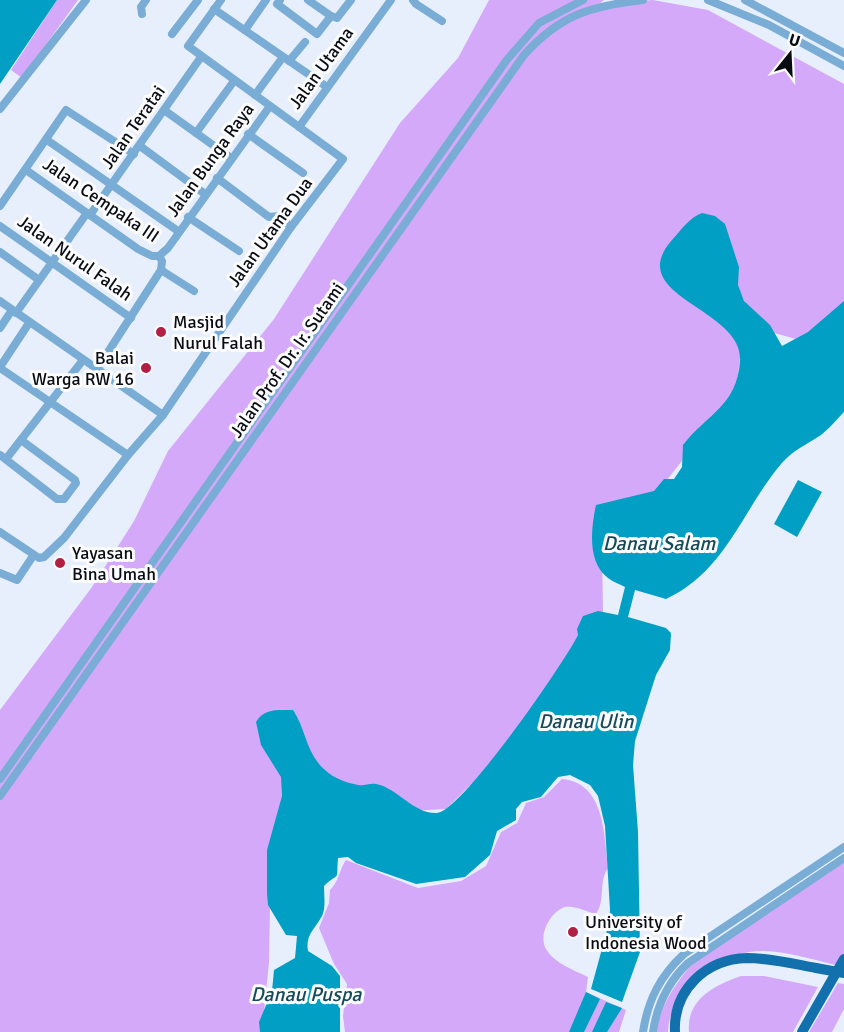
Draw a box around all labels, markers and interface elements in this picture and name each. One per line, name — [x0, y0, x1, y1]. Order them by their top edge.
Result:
street label: Jalan Utama — [284, 23, 358, 113]
north arrow — [760, 24, 820, 84]
text: U — [786, 30, 803, 52]
street label: Jalan Teratai — [96, 81, 170, 173]
street label: Jalan Bunga Raya — [161, 99, 259, 221]
street label: Jalan Cempaka III — [39, 153, 163, 247]
street label: Jalan Utama Dua — [223, 173, 317, 291]
street label: Jalan Nurul Falah — [13, 210, 137, 306]
street label: Jalan Prof. Dr. Ir. Sutami — [225, 278, 349, 442]
place label: Masjid Nurul Falah — [173, 311, 263, 354]
marker: Masjid Nurul Falah — [154, 325, 168, 339]
place label: Balai Warga RW 16 — [32, 347, 134, 390]
marker: Balai Warga RW 16 — [139, 361, 153, 375]
water label: Danau Salam — [603, 531, 716, 556]
place label: Yayasan Bina Umah — [72, 542, 156, 585]
marker: Yayasan Bina Umah — [53, 556, 67, 570]
water label: Danau Ulin — [539, 709, 634, 734]
place label: University of Indonesia Wood — [585, 911, 707, 954]
marker: University of Indonesia Wood — [566, 925, 580, 939]
water label: Danau Puspa — [251, 982, 362, 1007]

